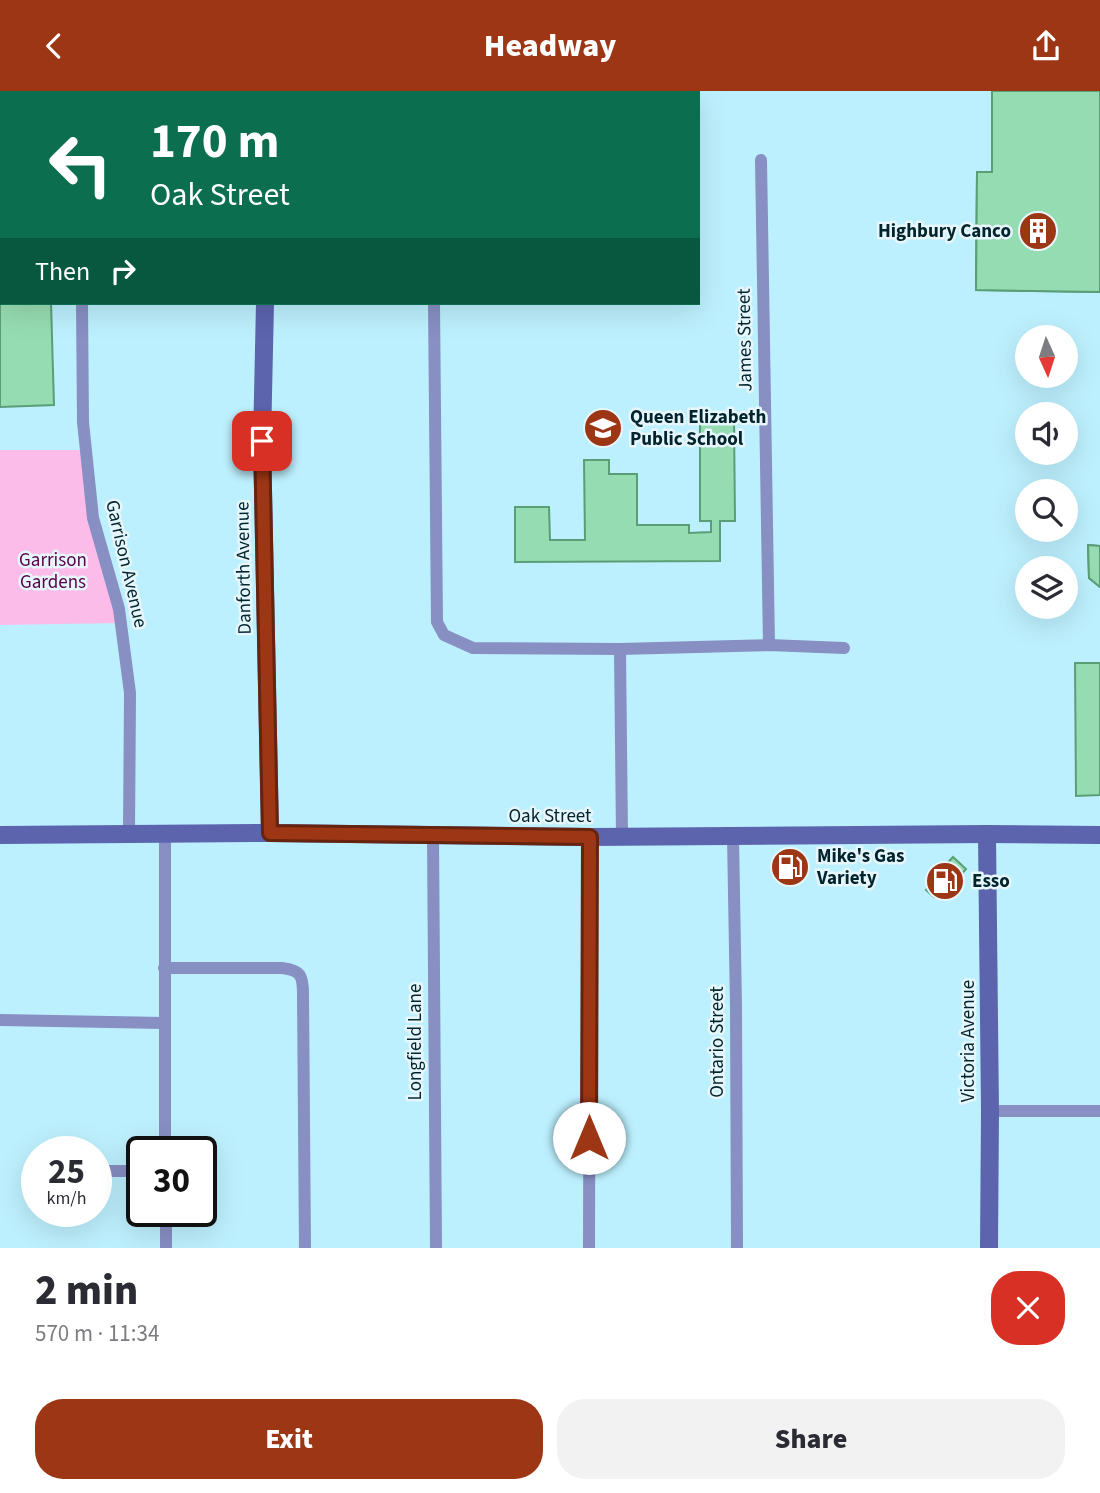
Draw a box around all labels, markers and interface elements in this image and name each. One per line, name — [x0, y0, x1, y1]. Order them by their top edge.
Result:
text: Headway — [484, 23, 616, 69]
icon: back — [35, 27, 73, 65]
icon: share — [1027, 27, 1065, 65]
text: 170 m — [150, 107, 279, 177]
icon: left — [35, 119, 126, 210]
text: Oak Street — [150, 172, 290, 218]
building icon: Highbury Canco — [1017, 210, 1059, 252]
place label: Highbury Canco — [878, 218, 1011, 245]
icon: right — [104, 252, 142, 290]
text: Then — [35, 253, 90, 290]
street label: James Street — [731, 288, 759, 392]
north arrow — [1015, 325, 1078, 389]
map controls — [1015, 325, 1078, 619]
button: sound — [1015, 402, 1078, 465]
place label: Queen Elizabeth Public School — [630, 404, 766, 453]
school or university icon: Queen Elizabeth Public School — [582, 407, 624, 449]
pin — [232, 411, 292, 471]
icon: arrive — [243, 422, 281, 460]
button: search — [1015, 479, 1078, 542]
street label: Garrison Avenue — [98, 498, 154, 630]
street label: Danforth Avenue — [229, 501, 259, 635]
park label: Garrison Gardens — [19, 547, 87, 596]
button: layers — [1015, 556, 1078, 619]
street label: Oak Street — [509, 803, 592, 830]
place label: Mike's Gas Variety — [816, 843, 905, 892]
fuel station icon: Mike's Gas Variety — [769, 846, 811, 888]
fuel station icon: Esso — [924, 860, 966, 902]
place label: Esso — [972, 868, 1010, 895]
street label: Victoria Avenue — [955, 980, 982, 1102]
street label: Longfield Lane — [402, 984, 429, 1100]
street label: Ontario Street — [704, 986, 731, 1098]
position arrow — [552, 1101, 626, 1175]
speed limit sign: 30 — [126, 1136, 217, 1227]
text: 25 — [48, 1147, 85, 1197]
text: km/h — [47, 1186, 86, 1211]
text: 2 min — [35, 1261, 138, 1321]
button: close — [991, 1271, 1065, 1345]
text: 570 m · 11:34 — [35, 1317, 159, 1350]
button: Exit — [35, 1399, 543, 1479]
button: Share — [557, 1399, 1065, 1479]

